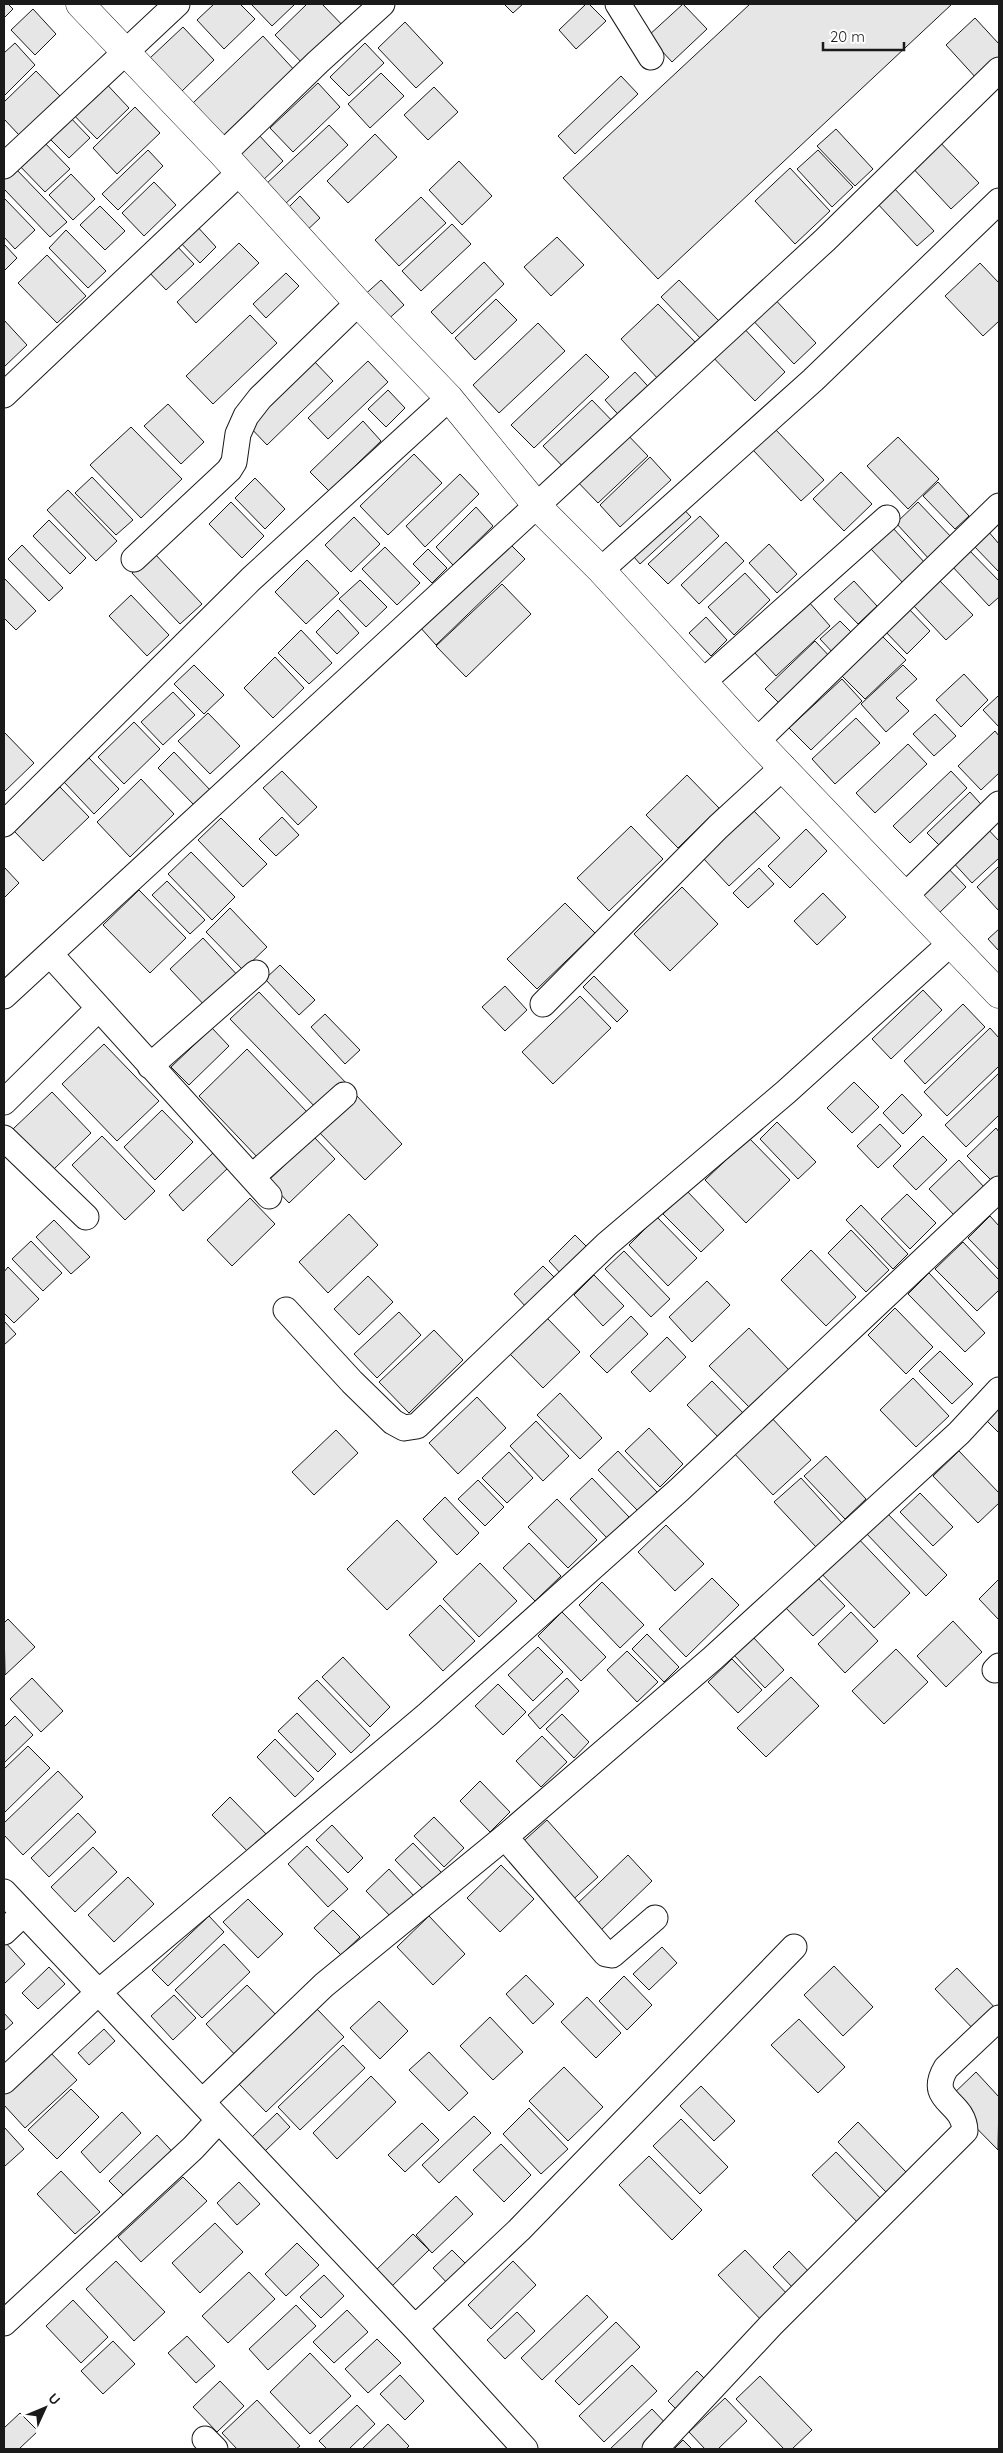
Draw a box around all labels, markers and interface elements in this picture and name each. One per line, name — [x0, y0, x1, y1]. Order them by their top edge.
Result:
scale bar — [823, 20, 904, 52]
text: 20 m — [830, 27, 865, 46]
north arrow — [20, 2383, 70, 2433]
text: U — [44, 2389, 64, 2409]

